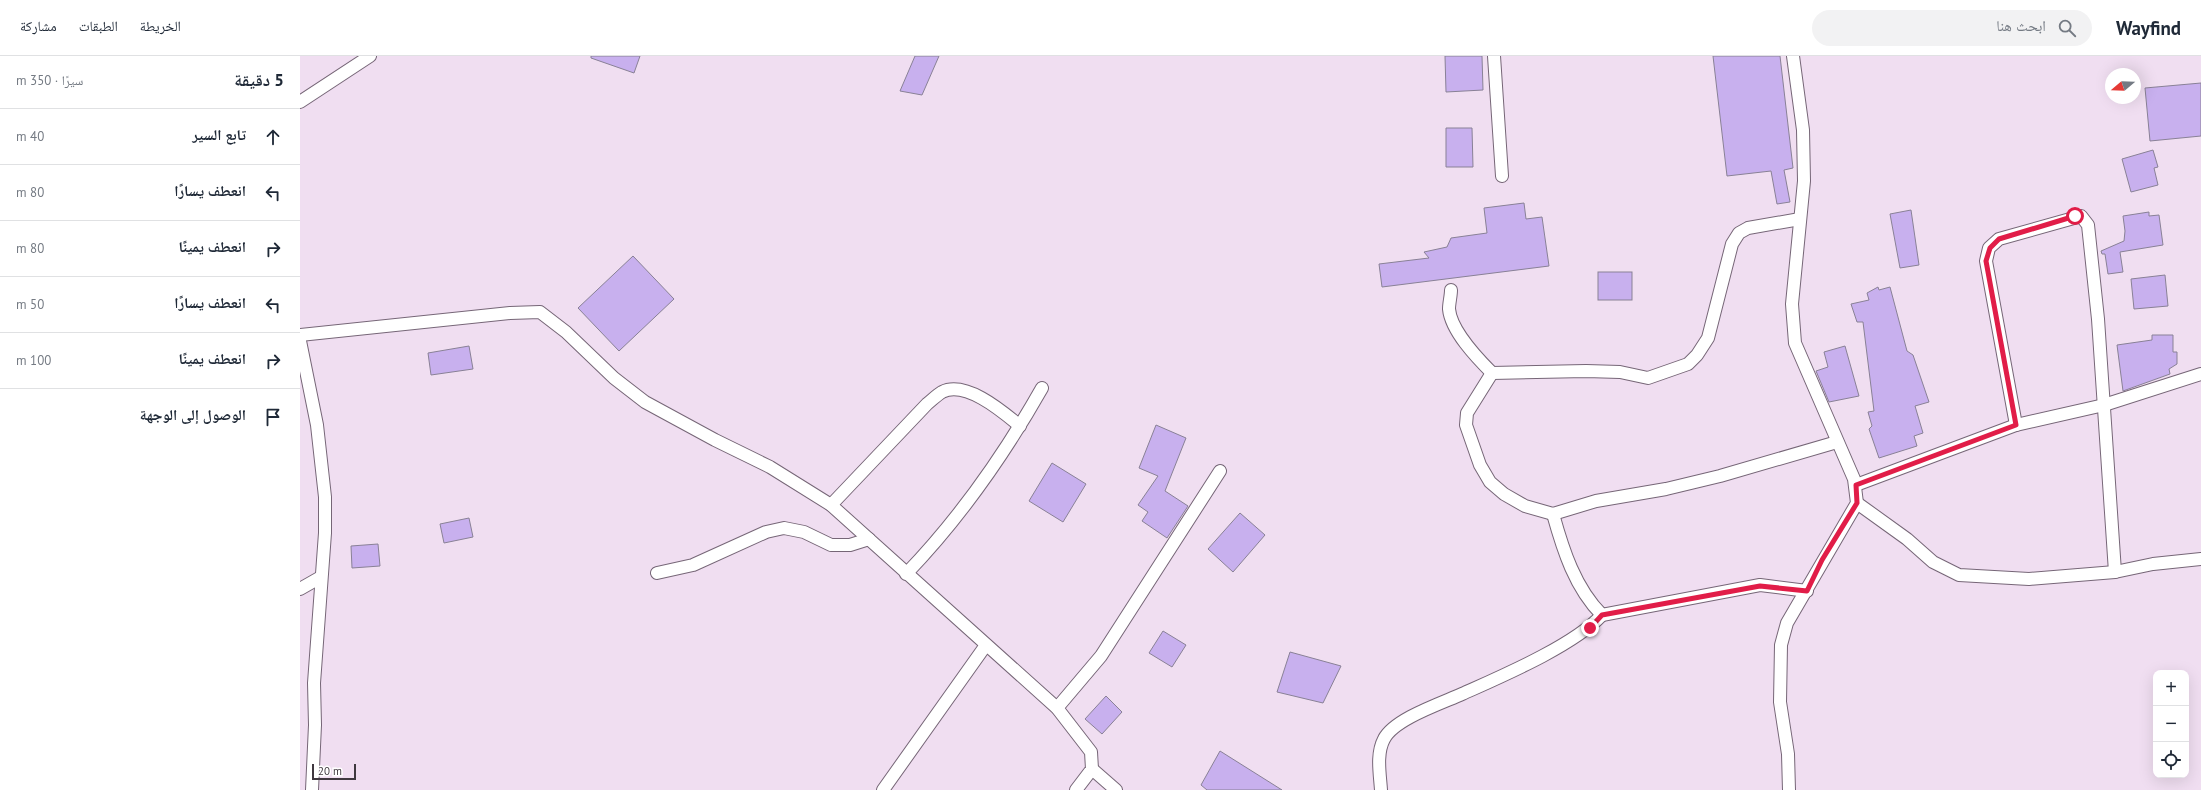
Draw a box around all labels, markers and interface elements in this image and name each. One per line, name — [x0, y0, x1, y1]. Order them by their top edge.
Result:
search box — [1812, 10, 2092, 46]
text: ابحث هنا — [1996, 16, 2046, 35]
text: Wayfind — [2116, 16, 2181, 40]
text: مشاركة — [20, 17, 57, 35]
text: الطبقات — [79, 17, 118, 35]
text: الخريطة — [140, 17, 181, 35]
icon: search — [2056, 17, 2078, 39]
north arrow — [2105, 68, 2141, 104]
text: 5 دقيقة — [234, 69, 284, 91]
text: سيرًا · 350 m — [16, 72, 83, 89]
text: تابع السير — [192, 125, 246, 144]
icon: ahead — [262, 126, 284, 148]
text: 40 m — [16, 128, 44, 145]
text: انعطف يسارًا — [174, 181, 246, 200]
icon: left — [262, 182, 284, 204]
text: 80 m — [16, 184, 44, 201]
route start — [2066, 207, 2084, 225]
text: انعطف يمينًا — [179, 237, 246, 256]
icon: right — [262, 238, 284, 260]
text: 80 m — [16, 240, 44, 257]
text: انعطف يسارًا — [174, 293, 246, 312]
icon: left — [262, 294, 284, 316]
text: 50 m — [16, 296, 44, 313]
text: انعطف يمينًا — [179, 349, 246, 368]
icon: right — [262, 350, 284, 372]
text: 100 m — [16, 352, 51, 369]
text: الوصول إلى الوجهة — [140, 405, 246, 424]
icon: arrive — [262, 406, 284, 428]
route end — [1581, 619, 1599, 637]
map controls — [2153, 670, 2189, 778]
button: + — [2153, 670, 2189, 706]
button: − — [2153, 706, 2189, 742]
button: locate — [2153, 742, 2189, 778]
scale bar — [312, 762, 356, 781]
text: 20 m — [318, 764, 342, 778]

